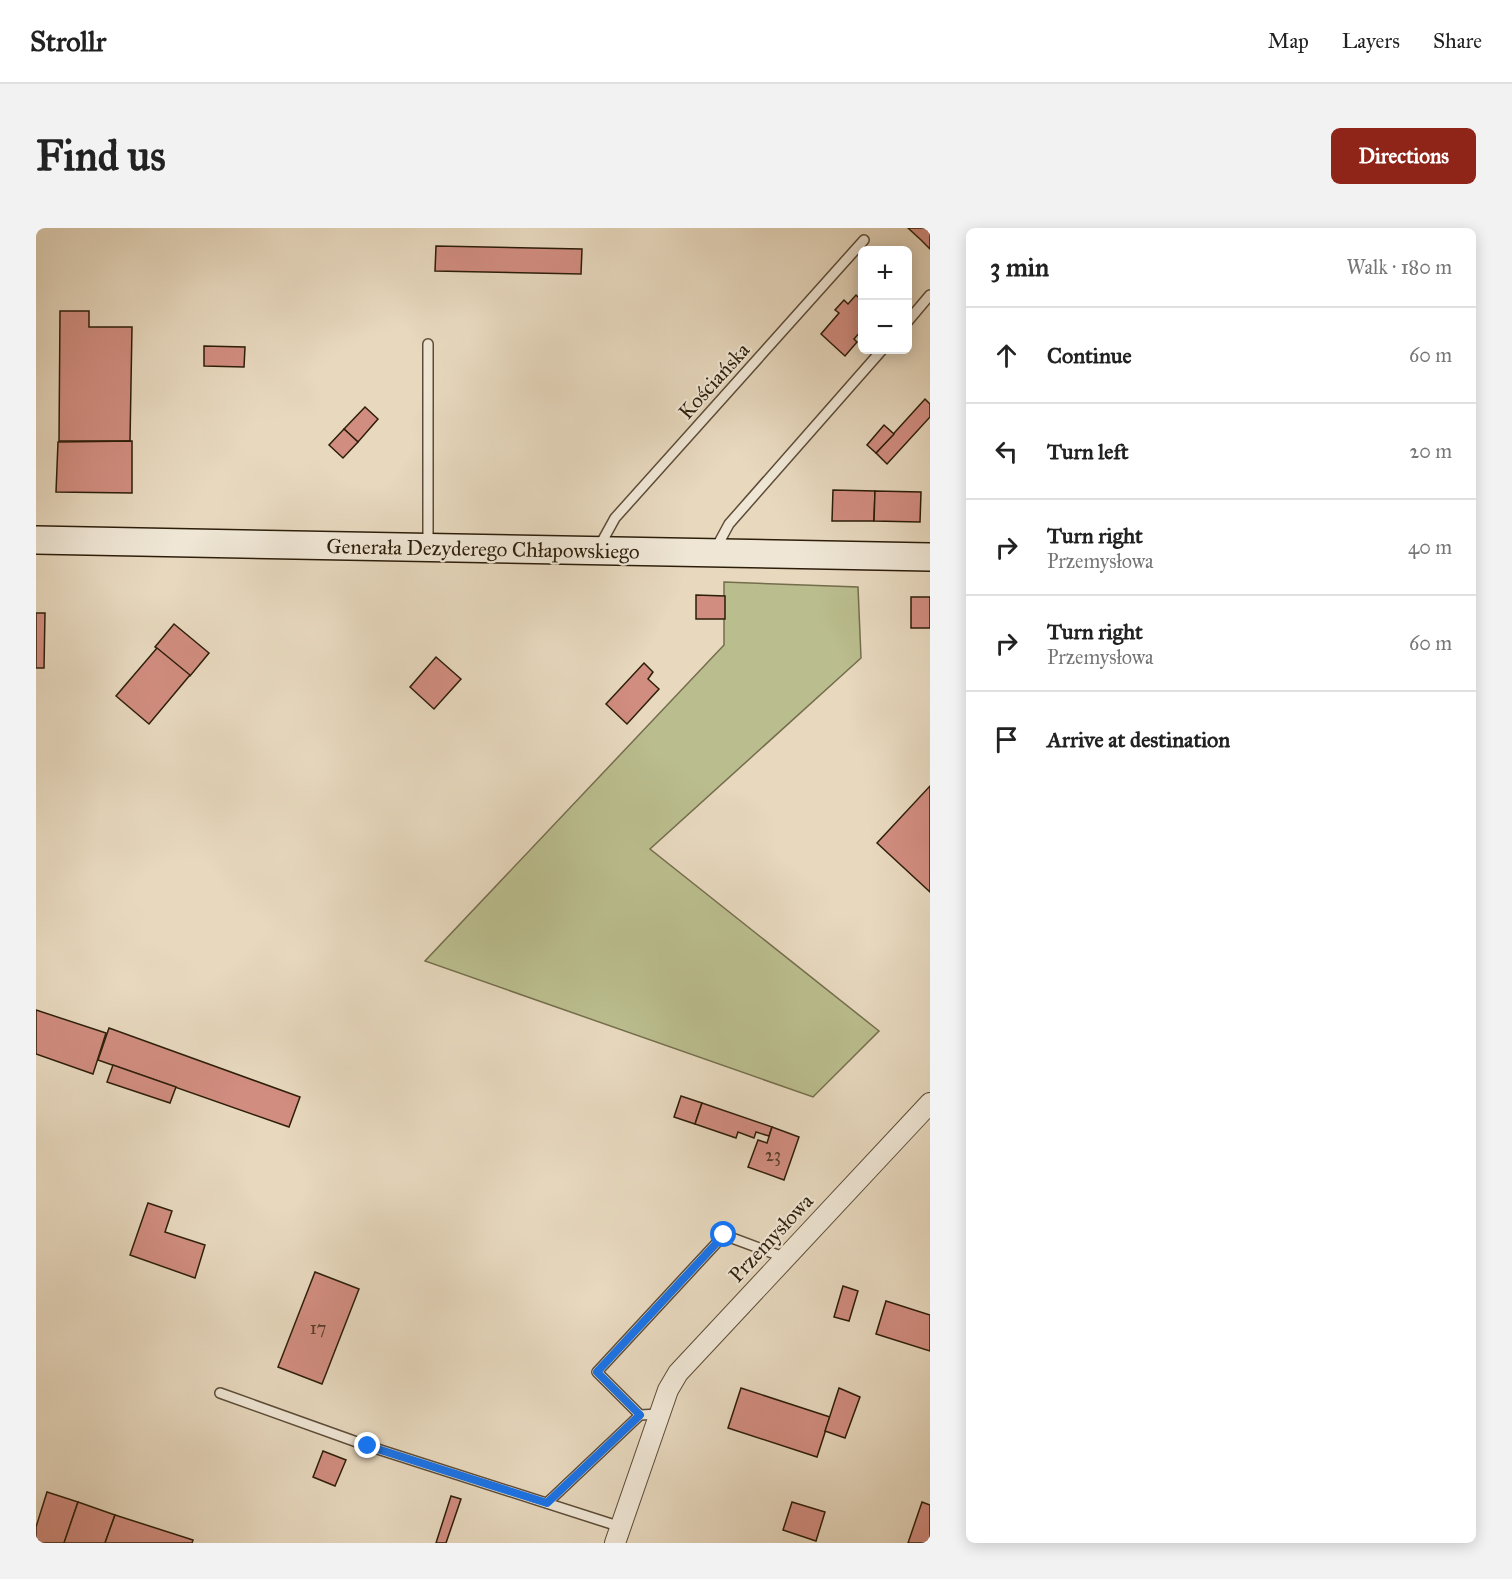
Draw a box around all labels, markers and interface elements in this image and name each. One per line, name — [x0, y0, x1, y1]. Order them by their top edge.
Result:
text: Strollr — [30, 24, 106, 59]
text: Map — [1268, 28, 1309, 54]
text: Layers — [1342, 28, 1400, 54]
text: Share — [1433, 28, 1482, 54]
button: Directions — [1331, 128, 1476, 184]
text: Find us — [36, 130, 166, 182]
map controls — [858, 246, 912, 354]
button: + — [858, 246, 912, 300]
text: 3 min — [990, 251, 1049, 283]
text: Walk · 180 m — [1347, 255, 1452, 279]
button: − — [858, 300, 912, 354]
street label: Kościańska — [673, 337, 755, 425]
icon: ahead — [990, 339, 1023, 372]
text: Continue — [1047, 342, 1132, 369]
text: 60 m — [1409, 343, 1452, 367]
icon: left — [990, 435, 1023, 468]
text: Turn left — [1047, 438, 1129, 465]
text: 20 m — [1409, 439, 1452, 463]
text: Turn right — [1047, 522, 1143, 549]
icon: right — [990, 531, 1023, 564]
street label: Generała Dezyderego Chłapowskiego — [326, 533, 640, 565]
text: 40 m — [1408, 535, 1452, 559]
text: Przemysłowa — [1047, 549, 1153, 573]
text: Turn right — [1047, 618, 1143, 645]
icon: right — [990, 627, 1023, 660]
text: 60 m — [1409, 631, 1452, 655]
text: Przemysłowa — [1047, 645, 1153, 669]
icon: arrive — [990, 723, 1023, 756]
text: Arrive at destination — [1047, 726, 1230, 753]
house number: 23 — [765, 1144, 781, 1166]
street label: Przemysłowa — [723, 1188, 819, 1288]
route start — [710, 1221, 736, 1247]
house number: 17 — [310, 1317, 326, 1339]
route end — [354, 1432, 380, 1458]

